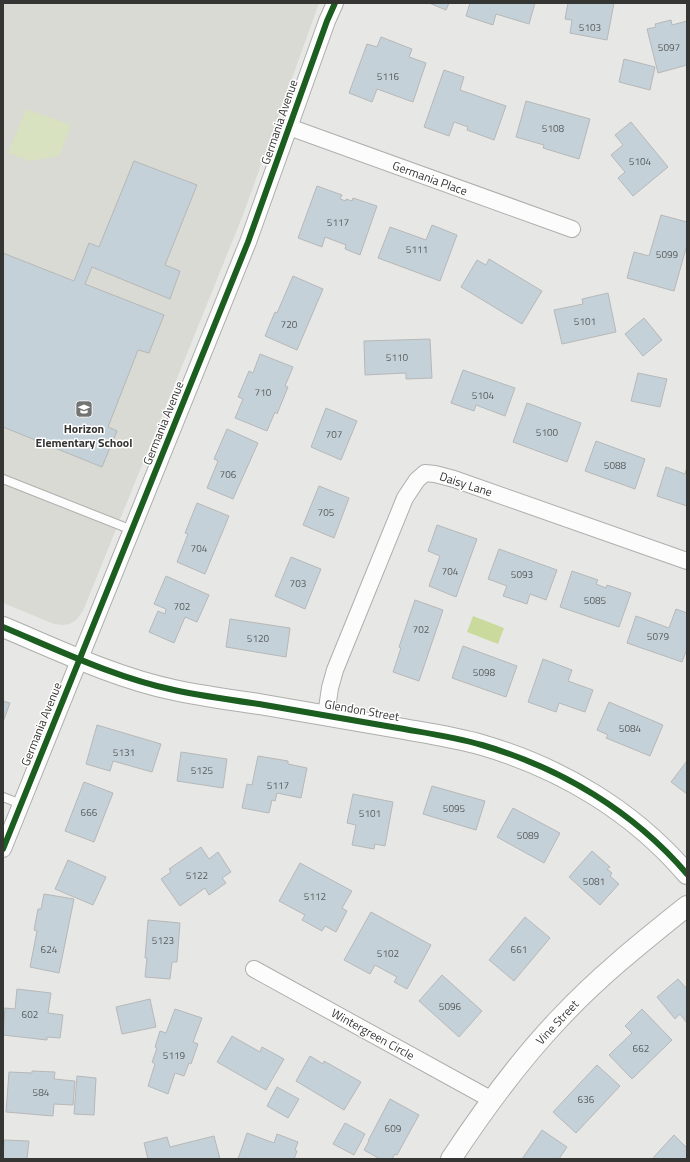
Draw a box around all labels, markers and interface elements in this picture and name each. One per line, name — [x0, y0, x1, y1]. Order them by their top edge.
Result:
house number: 5103 — [579, 20, 601, 35]
house number: 5097 — [658, 40, 680, 55]
house number: 5116 — [377, 69, 400, 84]
street label: Germania Avenue — [256, 77, 302, 167]
house number: 5108 — [542, 121, 565, 136]
house number: 5104 — [629, 154, 652, 169]
street label: Germania Place — [390, 156, 470, 200]
house number: 5117 — [327, 215, 349, 230]
house number: 5111 — [406, 242, 428, 257]
house number: 5099 — [656, 247, 679, 262]
house number: 5101 — [574, 314, 596, 329]
house number: 720 — [281, 317, 298, 332]
house number: 5110 — [386, 350, 409, 365]
street label: Germania Avenue — [138, 378, 188, 468]
house number: 710 — [255, 385, 272, 400]
house number: 5104 — [472, 388, 495, 403]
school or university icon: Horizon Elementary School — [74, 399, 94, 419]
place label: Horizon Elementary School — [36, 419, 132, 452]
house number: 5100 — [536, 425, 559, 440]
house number: 707 — [326, 427, 342, 442]
house number: 5088 — [604, 458, 627, 473]
house number: 706 — [220, 467, 237, 482]
street label: Daisy Lane — [437, 467, 495, 501]
house number: 705 — [318, 505, 335, 520]
house number: 704 — [191, 541, 208, 556]
house number: 704 — [442, 564, 459, 579]
house number: 5093 — [511, 567, 533, 582]
house number: 703 — [290, 576, 306, 591]
house number: 5085 — [584, 593, 607, 608]
house number: 702 — [174, 599, 190, 614]
house number: 702 — [413, 622, 429, 637]
house number: 5079 — [647, 629, 670, 644]
house number: 5120 — [247, 631, 270, 646]
house number: 5098 — [473, 665, 496, 680]
street label: Germania Avenue — [16, 679, 66, 769]
street label: Glendon Street — [323, 694, 402, 726]
house number: 5084 — [619, 721, 642, 736]
house number: 5131 — [113, 745, 135, 760]
house number: 5125 — [191, 763, 214, 778]
house number: 5117 — [267, 778, 289, 793]
house number: 5095 — [443, 801, 466, 816]
house number: 666 — [81, 805, 98, 820]
house number: 5101 — [359, 806, 381, 821]
house number: 5089 — [517, 828, 540, 843]
house number: 5122 — [186, 868, 208, 883]
house number: 5081 — [583, 874, 605, 889]
house number: 5112 — [304, 889, 326, 904]
house number: 5123 — [152, 933, 174, 948]
house number: 624 — [41, 942, 58, 957]
house number: 661 — [511, 942, 527, 957]
house number: 5102 — [377, 946, 399, 961]
street label: Vine Street — [531, 995, 583, 1049]
house number: 5096 — [439, 999, 462, 1014]
street label: Wintergreen Circle — [328, 1003, 418, 1065]
house number: 602 — [22, 1007, 38, 1022]
house number: 662 — [633, 1041, 649, 1056]
house number: 5119 — [163, 1048, 186, 1063]
house number: 584 — [33, 1085, 50, 1100]
house number: 636 — [578, 1092, 595, 1107]
house number: 609 — [385, 1121, 402, 1136]

